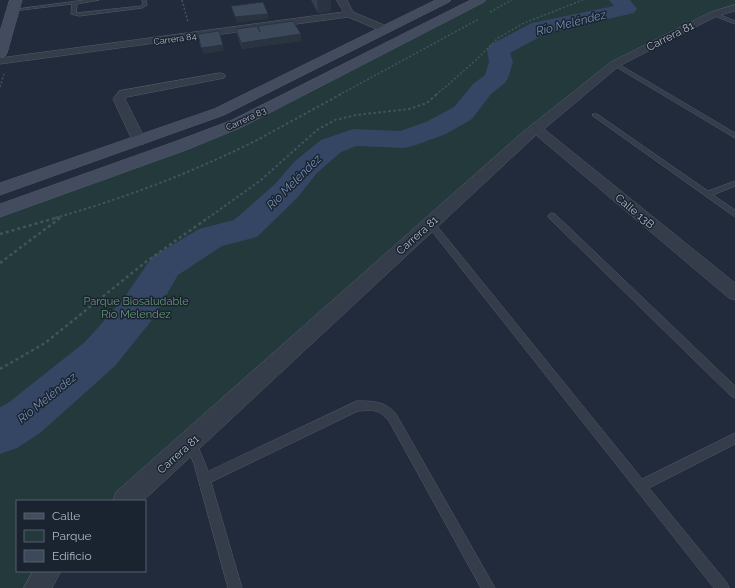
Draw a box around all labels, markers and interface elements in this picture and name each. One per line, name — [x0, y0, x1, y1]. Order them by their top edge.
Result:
water label: Río Meléndez — [535, 7, 608, 38]
street label: Carrera 81 — [644, 19, 696, 54]
street label: Carrera 84 — [153, 31, 197, 47]
street label: Carrera 83 — [224, 105, 268, 133]
water label: Río Meléndez — [264, 151, 325, 212]
street label: Calle 13B — [613, 191, 657, 231]
street label: Carrera 81 — [394, 213, 441, 257]
park label: Parque Biosaludable Río Melendez — [83, 295, 189, 321]
water label: Río Meléndez — [15, 370, 80, 426]
street label: Carrera 81 — [155, 432, 202, 476]
legend — [16, 500, 146, 572]
text: Calle — [52, 509, 80, 523]
text: Parque — [52, 529, 92, 543]
text: Edificio — [52, 549, 92, 563]

